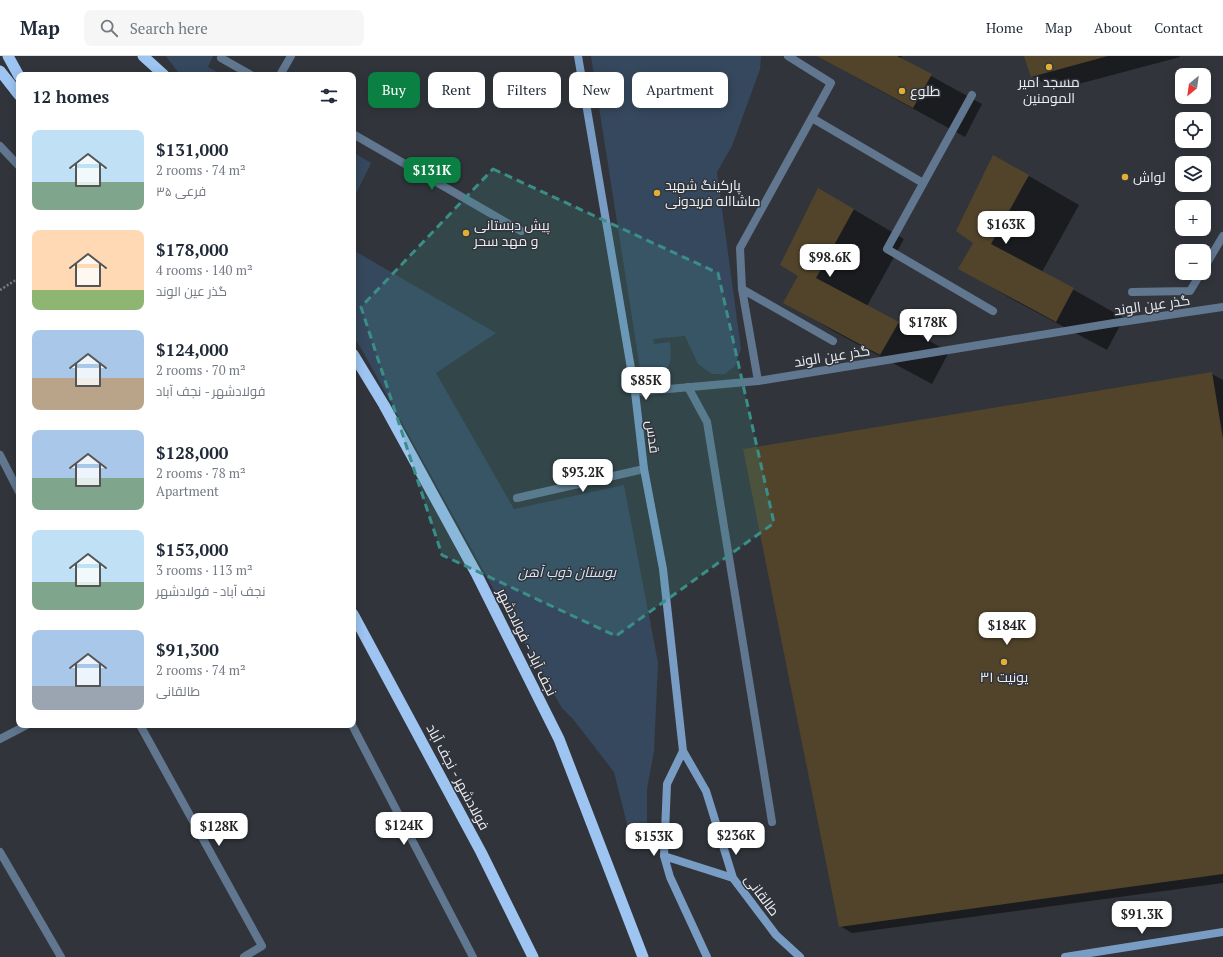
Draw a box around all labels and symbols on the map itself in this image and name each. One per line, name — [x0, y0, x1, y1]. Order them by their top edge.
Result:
marker: مسجد امیر المومنین — [1044, 62, 1054, 72]
north arrow — [1175, 68, 1211, 104]
place label: مسجد امیر المومنین — [1017, 72, 1080, 107]
place label: طلوع — [910, 81, 941, 100]
marker: طلوع — [897, 86, 907, 96]
pin: $131K — [404, 157, 460, 191]
place label: لواش — [1133, 167, 1166, 186]
marker: لواش — [1120, 172, 1130, 182]
place label: پارکینگ شهید ماشااله فریدونی — [665, 175, 761, 210]
marker: پارکینگ شهید ماشااله فریدونی — [652, 188, 662, 198]
pin: $163K — [978, 211, 1034, 245]
place label: پیش دبستانی و مهد سحر — [473, 215, 550, 250]
marker: پیش دبستانی و مهد سحر — [461, 228, 471, 238]
pin: $98.6K — [797, 244, 863, 278]
street label: گذر عین الوند — [1113, 290, 1191, 319]
pin: $178K — [900, 309, 956, 343]
street label: گذر عین الوند — [793, 340, 871, 371]
pin: $85K — [622, 367, 670, 401]
street label: قدس — [642, 419, 665, 454]
pin: $93.2K — [550, 459, 616, 493]
park label: بوستان ذوب آهن — [518, 562, 617, 581]
street label: نجف آباد - فولادشهر — [493, 584, 562, 699]
pin: $184K — [979, 612, 1035, 646]
marker: یونیت ۳۱ — [999, 657, 1009, 667]
place label: یونیت ۳۱ — [980, 667, 1028, 686]
street label: فولادشهر - نجف آباد — [422, 720, 494, 833]
pin: $124K — [376, 812, 432, 846]
pin: $128K — [191, 813, 247, 847]
pin: $236K — [708, 822, 764, 856]
pin: $153K — [626, 823, 682, 857]
street label: طالقانی — [740, 870, 784, 919]
pin: $91.3K — [1109, 901, 1175, 935]

